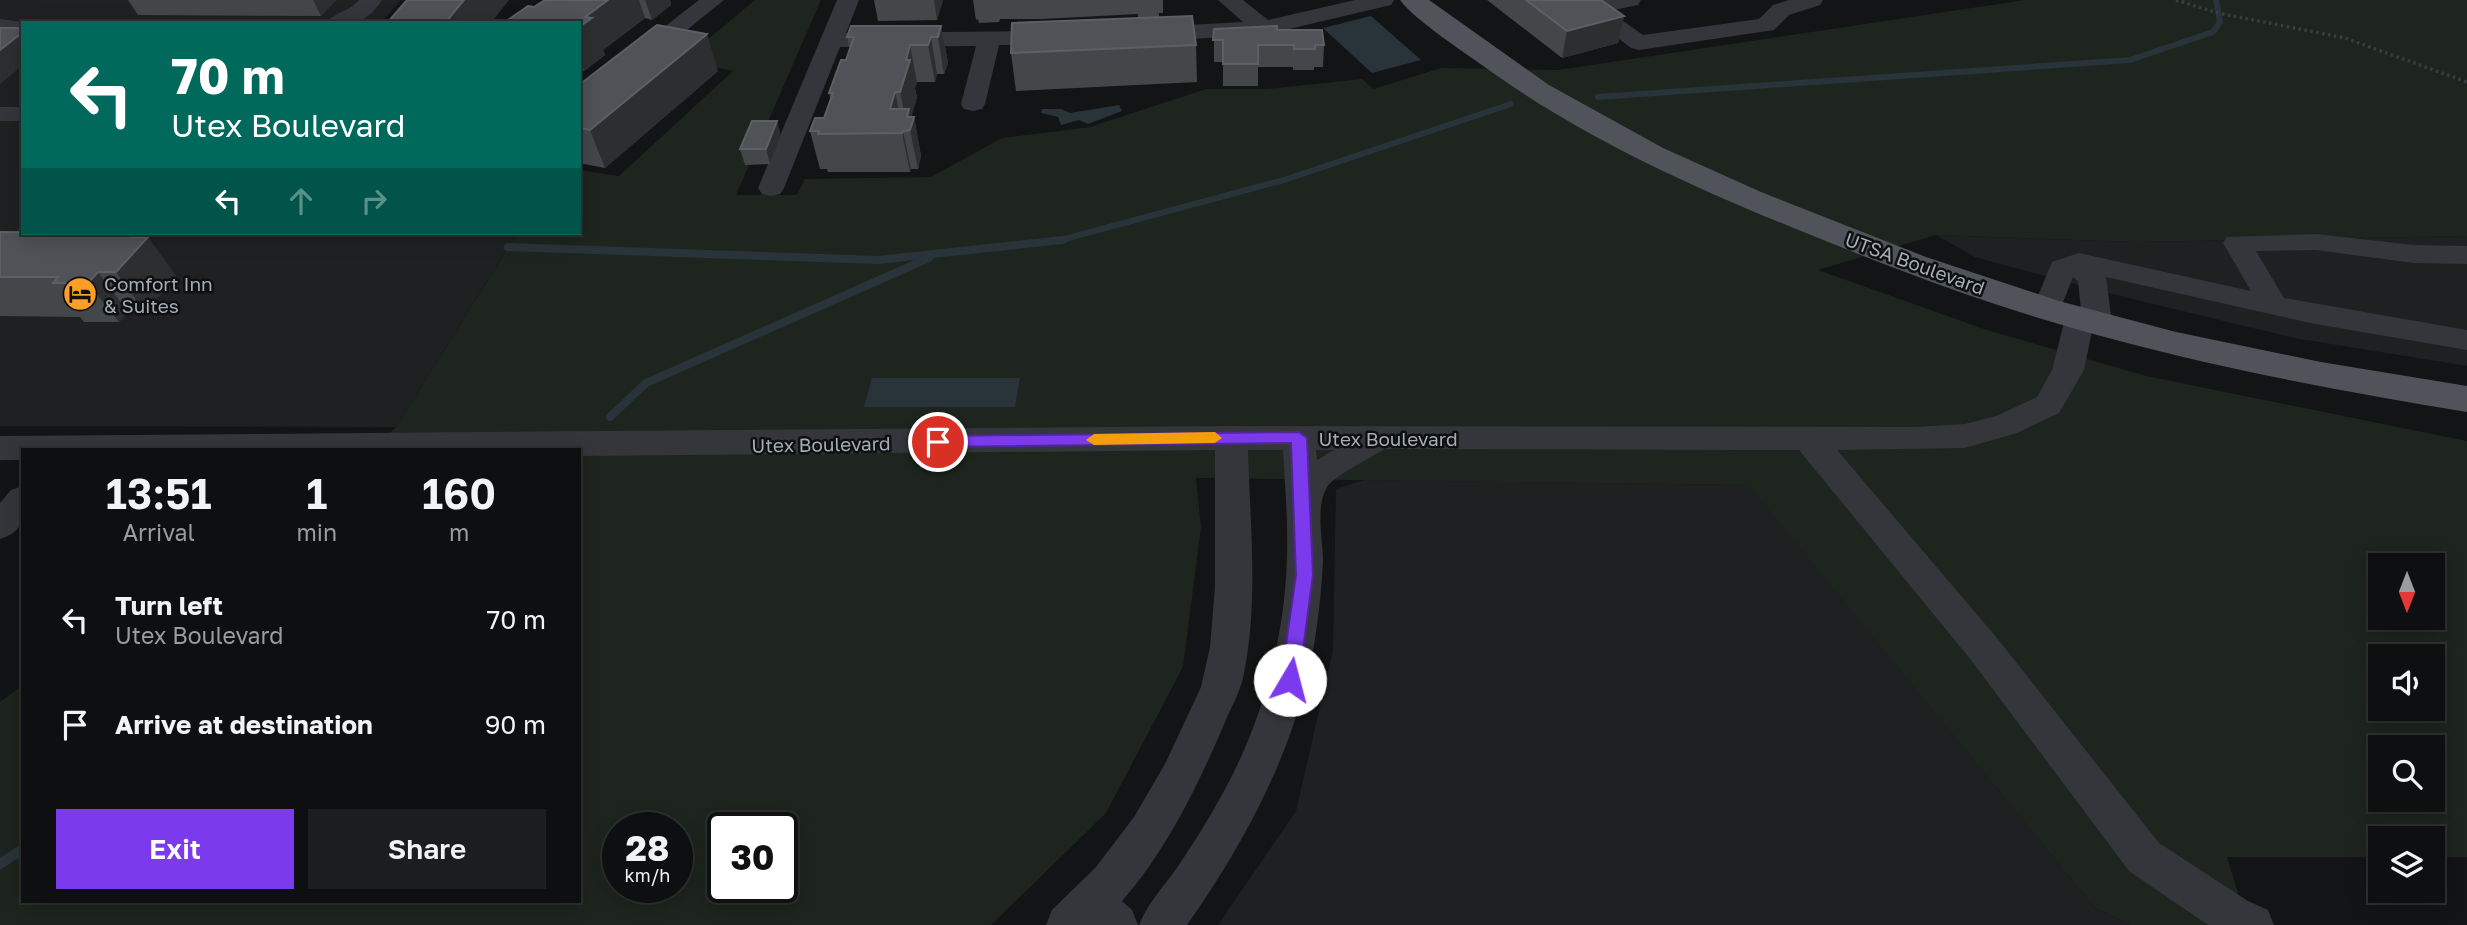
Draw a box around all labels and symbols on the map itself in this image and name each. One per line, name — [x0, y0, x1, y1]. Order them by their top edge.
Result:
street label: UTSA Boulevard — [1842, 227, 1988, 299]
place label: Comfort Inn & Suites — [104, 272, 213, 317]
hotel icon: Comfort Inn & Suites — [61, 275, 99, 313]
pin — [908, 412, 968, 472]
street label: Utex Boulevard — [1318, 427, 1458, 450]
street label: Utex Boulevard — [751, 431, 891, 457]
north arrow — [2368, 553, 2445, 630]
position arrow — [1253, 643, 1327, 717]
speed limit sign: 30 — [707, 812, 798, 903]

